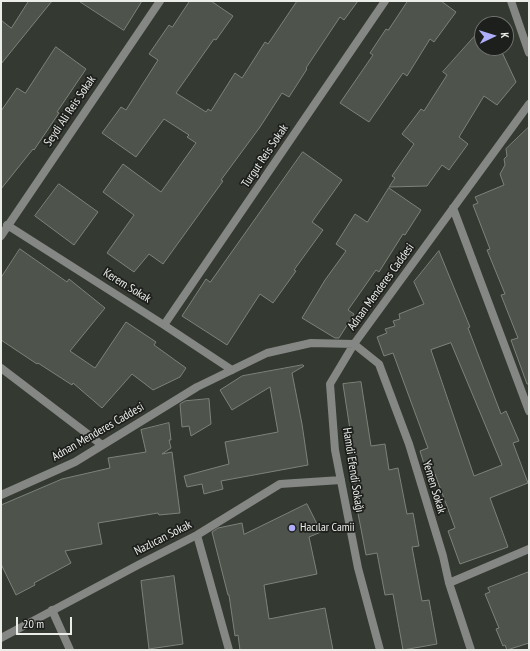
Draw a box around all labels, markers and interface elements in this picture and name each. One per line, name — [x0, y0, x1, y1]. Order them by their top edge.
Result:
north arrow — [474, 16, 514, 56]
text: K — [498, 32, 512, 39]
street label: Seydi Ali Reis Sokak — [41, 73, 99, 149]
street label: Turgut Reis Sokak — [239, 122, 291, 190]
street label: Adnan Menderes Caddesi — [345, 241, 417, 333]
street label: Kerem Sokak — [101, 266, 153, 306]
street label: Adnan Menderes Caddesi — [49, 400, 147, 464]
street label: Hamdi Efendi Sokağı — [339, 427, 367, 513]
street label: Yemen Sokak — [419, 459, 449, 515]
street label: Nazlıcan Sokak — [132, 517, 194, 559]
place label: Hacılar Camii — [300, 521, 355, 535]
marker: Hacılar Camii — [287, 523, 297, 533]
scale bar — [18, 609, 74, 635]
text: 20 m — [23, 616, 44, 631]

